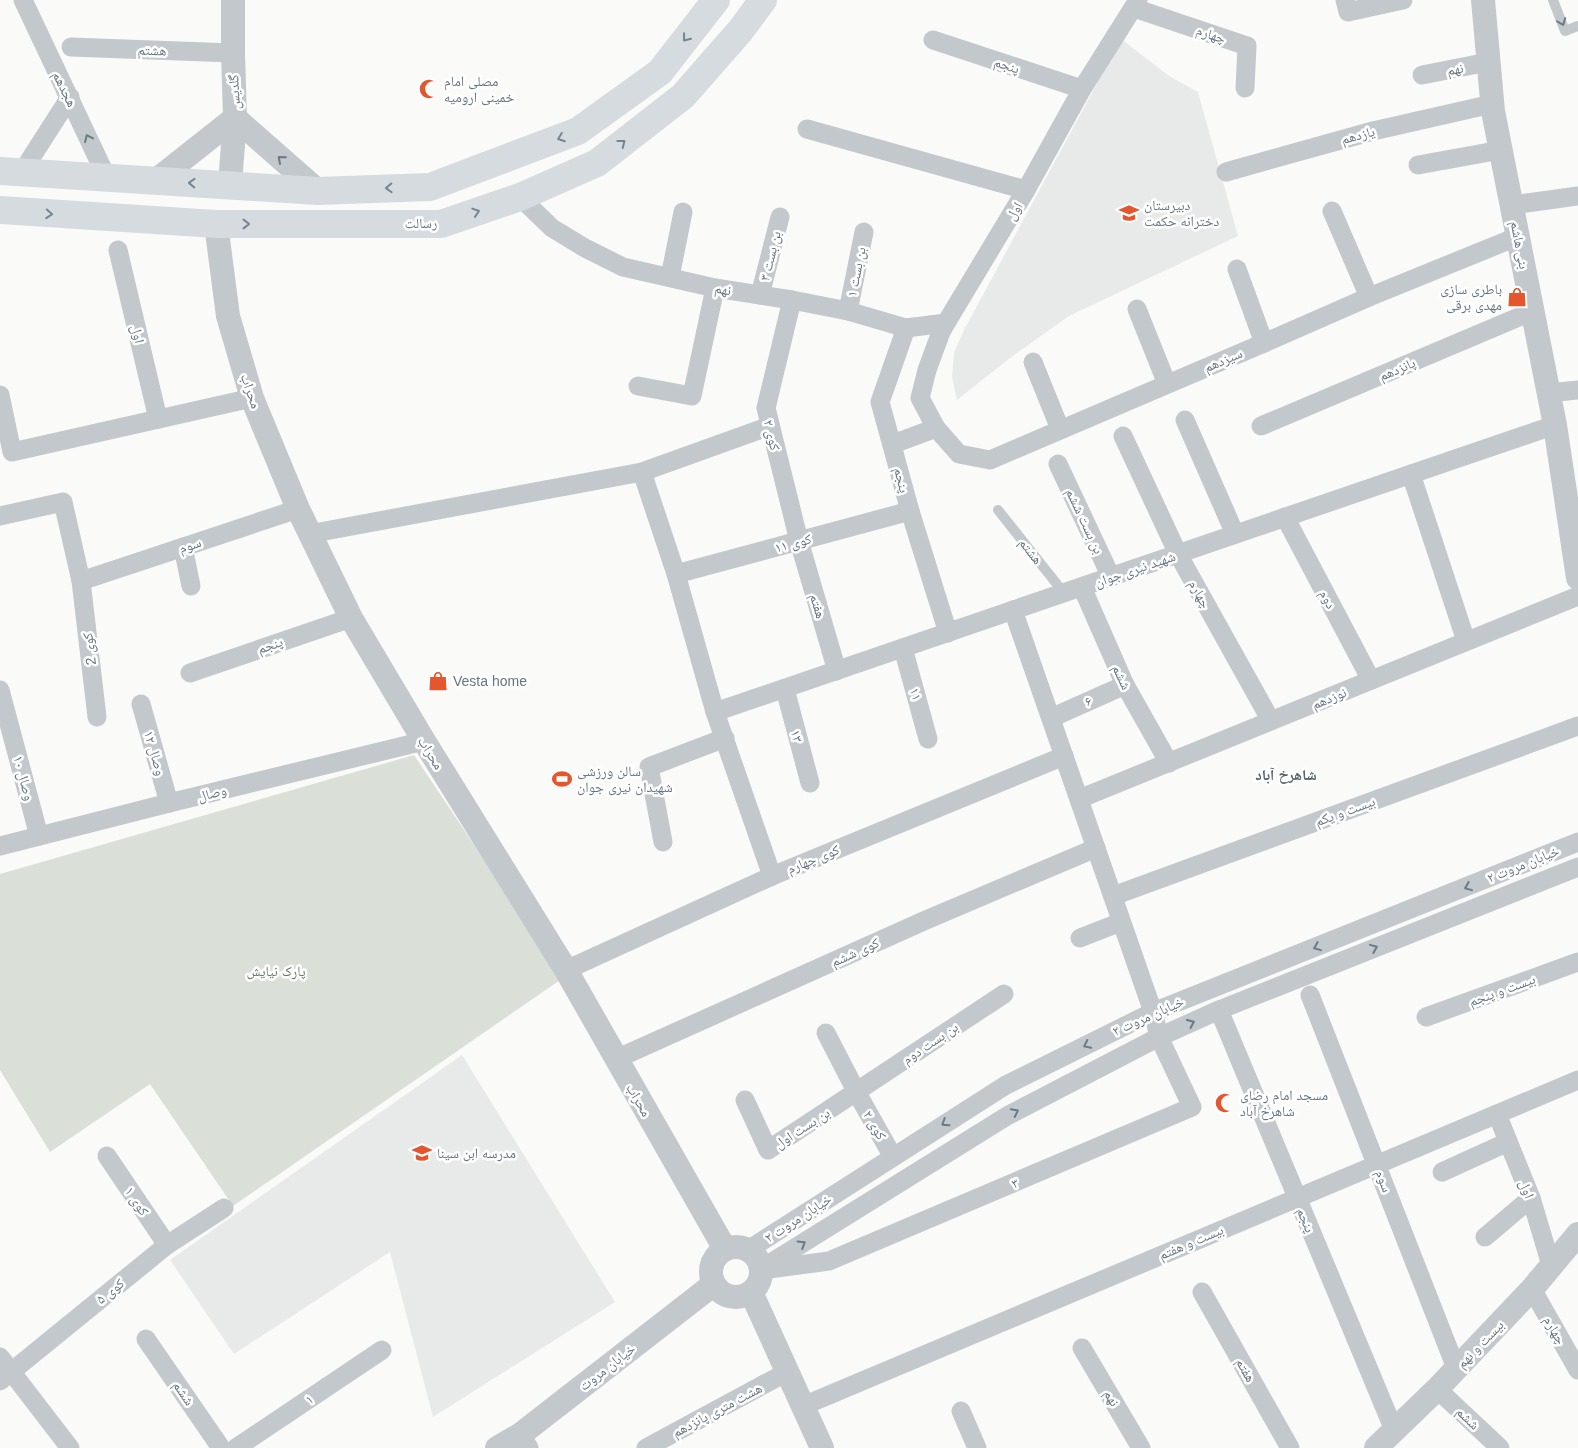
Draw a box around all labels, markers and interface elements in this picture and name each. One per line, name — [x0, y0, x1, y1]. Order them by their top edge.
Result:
one-way arrow — [1556, 17, 1566, 26]
street label: چهارم — [1194, 22, 1228, 48]
one-way arrow — [683, 33, 692, 42]
street label: هشتم — [137, 42, 167, 60]
street label: پنجم — [992, 53, 1022, 79]
street label: نهم — [1445, 59, 1465, 81]
street label: هجدهم — [48, 69, 80, 110]
place label: مصلی امام خمینی ارومیه — [444, 73, 514, 106]
street label: گلدیس — [225, 74, 244, 110]
mosque icon: مصلی امام خمینی ارومیه — [418, 78, 440, 100]
street label: یازدهم — [1339, 123, 1377, 149]
one-way arrow — [557, 132, 565, 142]
one-way arrow — [85, 134, 95, 143]
one-way arrow — [616, 141, 625, 149]
one-way arrow — [278, 155, 287, 164]
one-way arrow — [188, 178, 196, 188]
one-way arrow — [385, 183, 393, 193]
place label: دبیرستان دخترانه حکمت — [1144, 197, 1220, 230]
street label: اول — [1002, 199, 1026, 223]
school or university icon: دبیرستان دخترانه حکمت — [1118, 202, 1140, 224]
one-way arrow — [45, 208, 53, 219]
one-way arrow — [472, 208, 480, 218]
street label: رسالت — [405, 215, 437, 232]
one-way arrow — [242, 219, 250, 229]
street label: بنی هاشم — [1506, 220, 1533, 271]
street label: بن بست ۳ — [756, 229, 785, 283]
street label: بن بست ۱ — [843, 245, 870, 299]
street label: نهم — [713, 280, 733, 300]
place label: باطری سازی مهدی برقی — [1440, 281, 1502, 314]
shop icon: باطری سازی مهدی برقی — [1506, 286, 1528, 308]
street label: اول — [127, 323, 148, 345]
street label: سیزدهم — [1201, 345, 1245, 377]
street label: پانزدهم — [1376, 354, 1419, 386]
street label: محراب — [237, 372, 264, 411]
street label: کوی ۲ — [759, 418, 784, 452]
street label: پنجم — [889, 466, 913, 495]
street label: بن بست ششم — [1061, 486, 1107, 557]
street label: کوی ۱۱ — [773, 530, 814, 557]
street label: سوم — [177, 534, 204, 558]
street label: هشتم — [1014, 535, 1046, 569]
street label: شهید نیری جوان — [1093, 548, 1178, 591]
street label: چهارم — [1184, 577, 1214, 612]
street label: دوم — [1315, 587, 1340, 612]
street label: هفتم — [805, 592, 829, 621]
street label: کوی 2 — [79, 631, 100, 666]
street label: پنجم — [255, 633, 286, 659]
street label: ششم — [1107, 662, 1135, 693]
shop icon: Vesta home — [427, 670, 449, 692]
place label: Vesta home — [453, 673, 527, 689]
street label: نوزدهم — [1309, 684, 1350, 714]
street label: ۱۱ — [907, 686, 925, 702]
street label: ۶ — [1082, 692, 1094, 710]
street label: ۱۳ — [788, 728, 806, 744]
street label: وصال ۱۲ — [140, 729, 169, 778]
street label: محراب — [414, 734, 447, 773]
street label: وصال ۱۰ — [9, 754, 38, 803]
place label: سالن ورزشی شهیدان نیری جوان — [577, 763, 673, 796]
district label: شاهرخ آباد — [1255, 766, 1317, 784]
sports icon: سالن ورزشی شهیدان نیری جوان — [551, 768, 573, 790]
street label: وصال — [196, 782, 228, 805]
street label: بیست و یکم — [1313, 793, 1378, 831]
street label: کوی چهارم — [785, 841, 842, 879]
street label: خیابان مروت ۲ — [1485, 842, 1562, 887]
one-way arrow — [1464, 880, 1473, 891]
street label: کوی ششم — [829, 934, 882, 971]
one-way arrow — [1313, 941, 1322, 951]
one-way arrow — [1369, 944, 1378, 955]
park label: پارک نیایش — [246, 963, 306, 980]
street label: بیست و پنجم — [1467, 971, 1538, 1011]
street label: خیابان مروت ۲ — [1110, 993, 1187, 1040]
one-way arrow — [1186, 1018, 1195, 1029]
street label: بن بست دوم — [899, 1019, 962, 1069]
one-way arrow — [1083, 1039, 1092, 1049]
street label: محراب — [622, 1081, 655, 1120]
place label: مسجد امام رضای شاهرخ آباد — [1240, 1087, 1328, 1121]
mosque icon: مسجد امام رضای شاهرخ آباد — [1214, 1092, 1236, 1114]
street label: بن بست اول — [771, 1104, 833, 1153]
street label: کوی ۲ — [859, 1107, 890, 1143]
one-way arrow — [1010, 1108, 1019, 1118]
one-way arrow — [941, 1117, 950, 1127]
school or university icon: مدرسه ابن سینا — [411, 1142, 433, 1164]
place label: مدرسه ابن سینا — [437, 1145, 516, 1162]
street label: سوم — [1371, 1168, 1396, 1195]
street label: ۳ — [1009, 1174, 1021, 1192]
street label: اول — [1515, 1178, 1538, 1201]
street label: کوی ۱ — [121, 1184, 152, 1219]
street label: خیابان مروت ۲ — [762, 1190, 835, 1246]
street label: پنجم — [1292, 1205, 1318, 1236]
street label: بیست و هفتم — [1156, 1221, 1227, 1265]
one-way arrow — [797, 1241, 806, 1250]
street label: کوی ۵ — [93, 1275, 128, 1308]
street label: چهارم — [1539, 1313, 1569, 1348]
street label: بیست و نهم — [1453, 1317, 1508, 1373]
street label: خیابان مروت — [576, 1340, 639, 1395]
street label: هفتم — [1231, 1355, 1259, 1386]
street label: ششم — [168, 1378, 198, 1409]
street label: هشت متری پانزدهم — [669, 1380, 766, 1442]
street label: نهم — [1099, 1387, 1123, 1410]
street label: ۱ — [302, 1391, 316, 1407]
street label: ششم — [1452, 1403, 1483, 1434]

